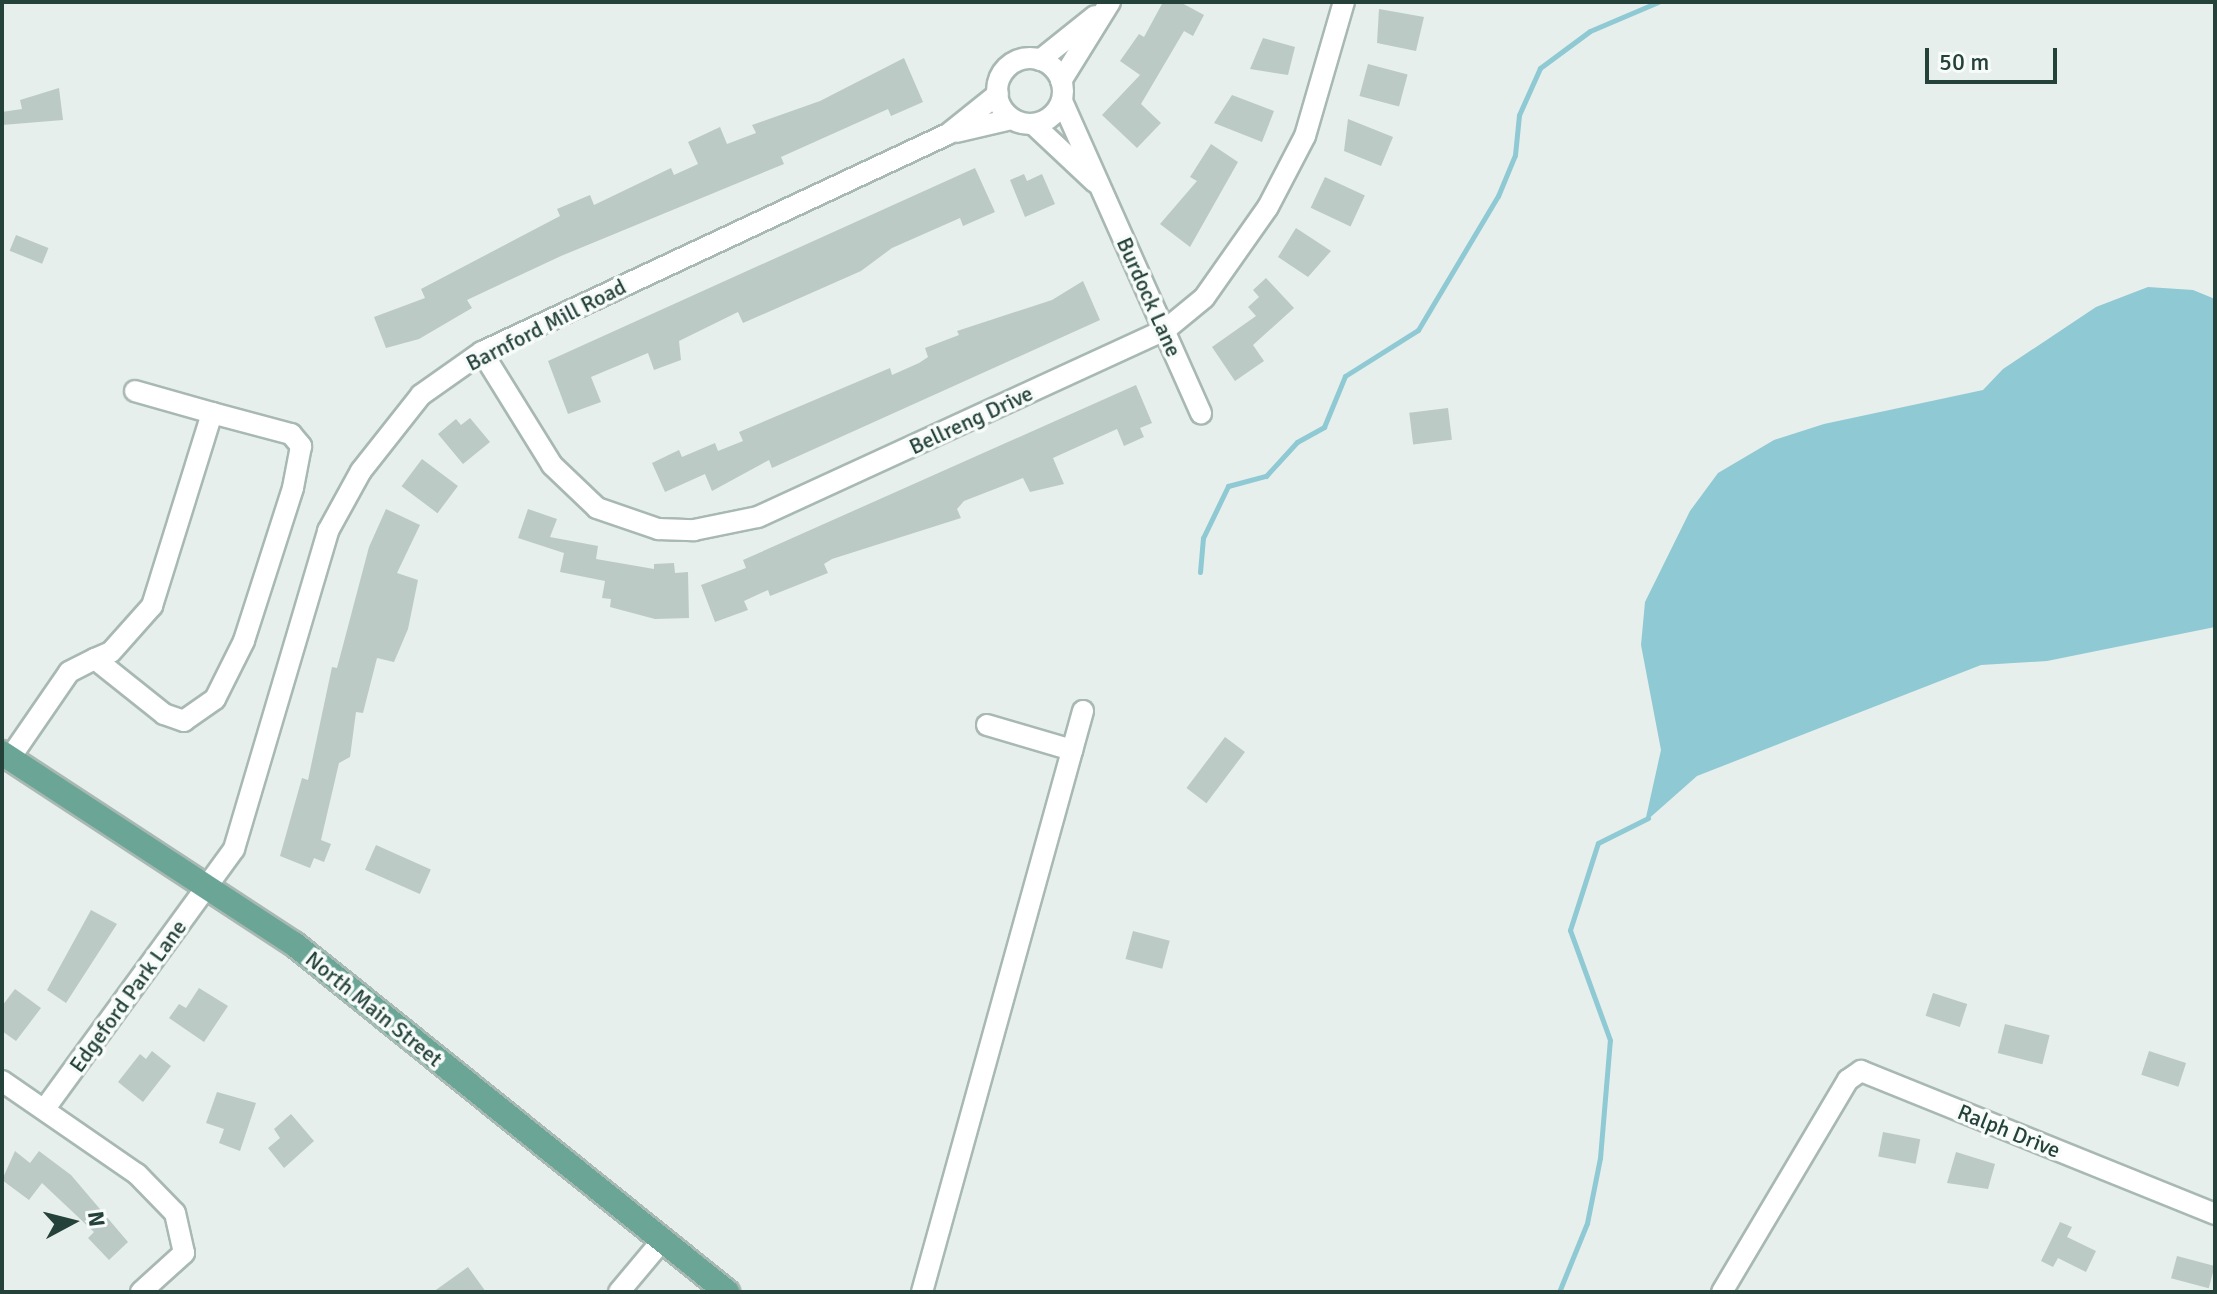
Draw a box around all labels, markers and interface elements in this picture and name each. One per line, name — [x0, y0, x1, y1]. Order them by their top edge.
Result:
scale bar — [1929, 32, 2061, 82]
text: 50 m — [1939, 47, 1989, 77]
street label: Burdock Lane — [1111, 233, 1187, 361]
street label: Barnford Mill Road — [462, 273, 630, 377]
street label: Bellreng Drive — [905, 380, 1037, 460]
street label: Edgeford Park Lane — [64, 915, 192, 1077]
street label: North Main Street — [300, 946, 448, 1072]
street label: Ralph Drive — [1954, 1098, 2064, 1164]
north arrow — [32, 1182, 112, 1262]
text: N — [82, 1210, 111, 1228]

